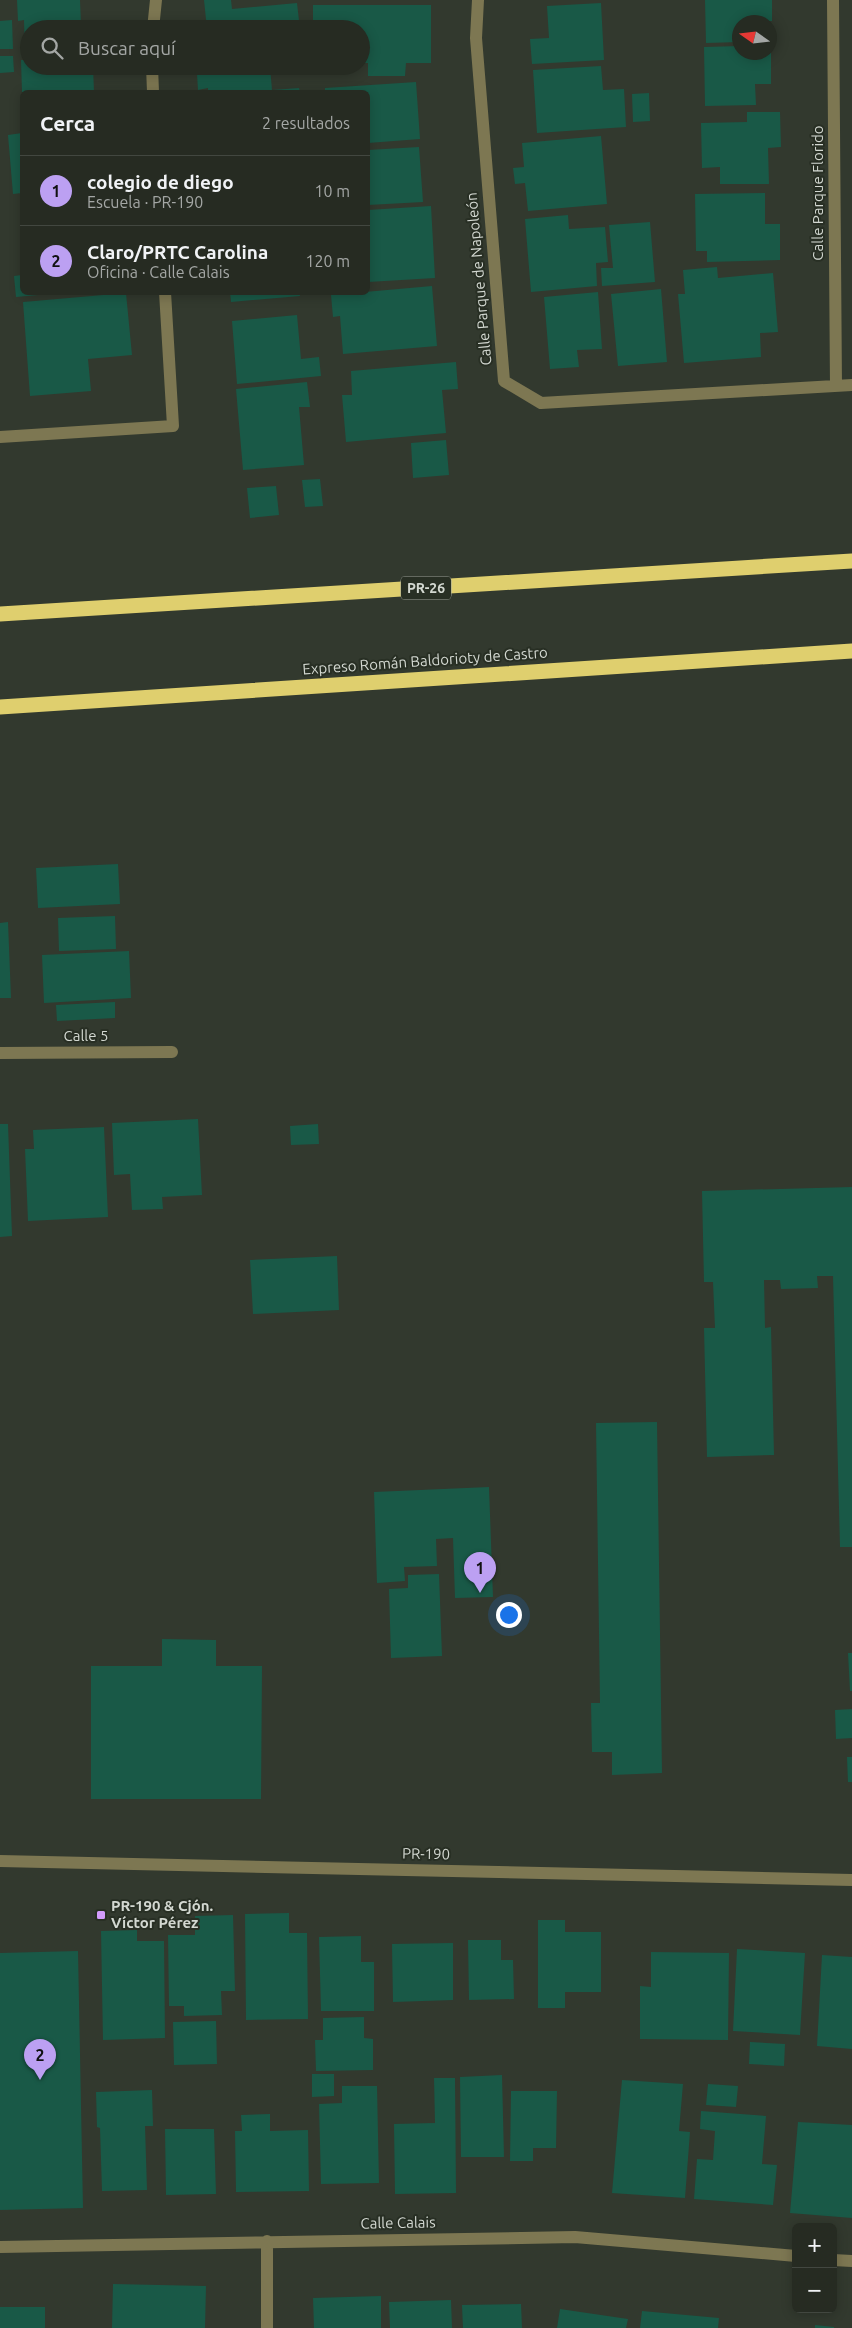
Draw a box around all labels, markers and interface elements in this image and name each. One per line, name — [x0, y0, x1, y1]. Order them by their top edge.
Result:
north arrow — [732, 15, 777, 60]
search box — [20, 20, 370, 75]
icon: search — [38, 34, 66, 62]
text: Buscar aquí — [78, 37, 176, 59]
text: Cerca — [40, 111, 95, 135]
text: 2 resultados — [262, 114, 350, 132]
street label: Calle Parque Florido — [809, 125, 826, 261]
text: colegio de diego — [87, 171, 234, 193]
text: 1 — [51, 182, 61, 200]
text: 10 m — [314, 182, 350, 200]
street label: Calle Parque de Napoleón — [462, 192, 495, 366]
text: Escuela · PR-190 — [87, 193, 203, 211]
text: Claro/PRTC Carolina — [87, 241, 268, 263]
text: 2 — [51, 252, 61, 270]
text: 120 m — [305, 252, 350, 270]
text: Oficina · Calle Calais — [87, 263, 230, 281]
road number: PR-26 — [401, 576, 451, 600]
street label: Expreso Román Baldorioty de Castro — [302, 643, 548, 678]
street label: Calle 5 — [64, 1027, 108, 1044]
pin: 1 — [464, 1552, 496, 1593]
your location — [496, 1602, 522, 1628]
street label: PR-190 — [402, 1845, 450, 1862]
place label: PR-190 & Cjón. Víctor Pérez — [111, 1897, 213, 1931]
marker: PR-190 & Cjón. Víctor Pérez — [95, 1909, 107, 1921]
pin: 2 — [24, 2039, 56, 2080]
street label: Calle Calais — [360, 2213, 436, 2232]
map controls — [792, 2223, 837, 2313]
button: + — [792, 2223, 837, 2268]
button: − — [792, 2268, 837, 2313]

